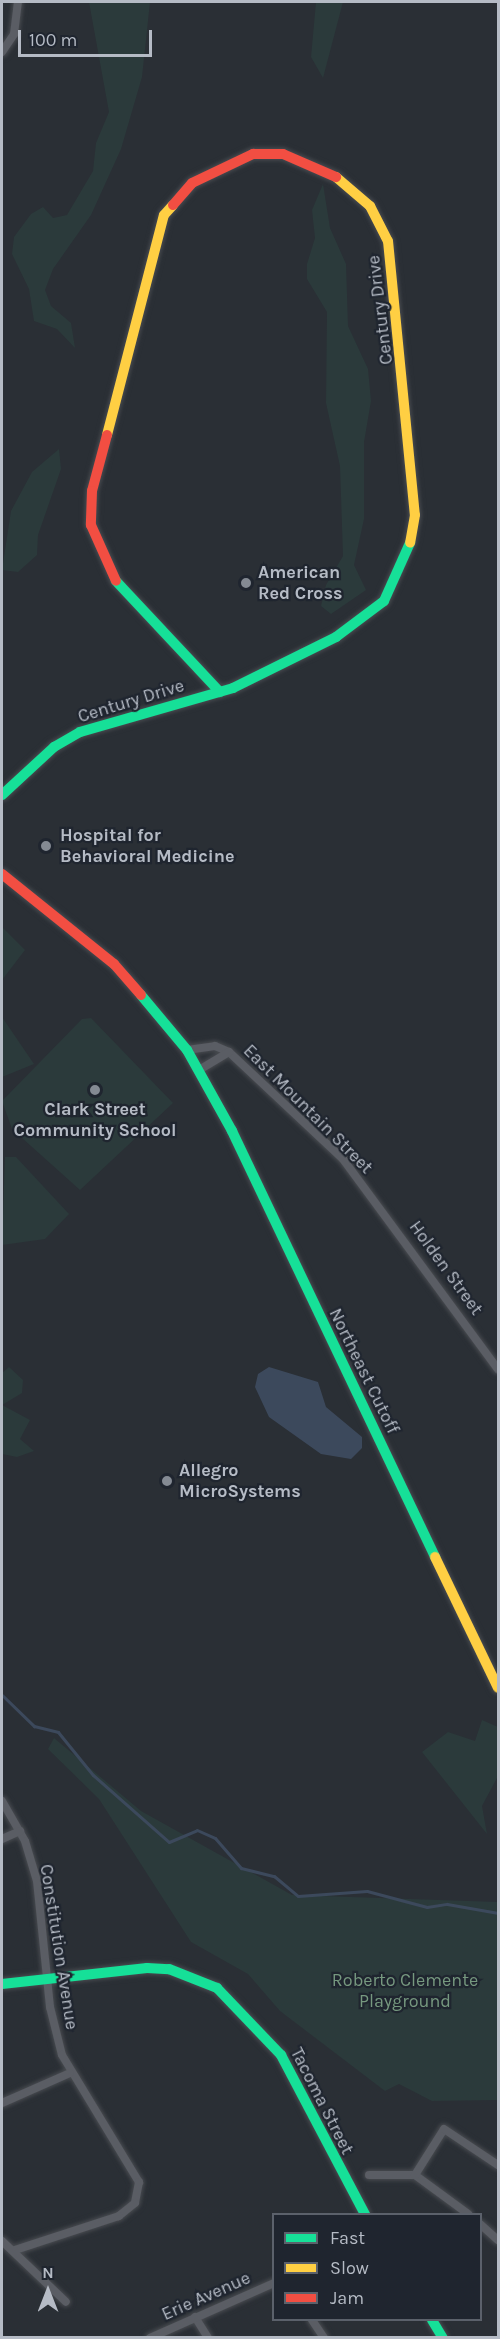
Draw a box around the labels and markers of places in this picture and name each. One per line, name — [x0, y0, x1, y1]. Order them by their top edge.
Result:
place label: American Red Cross — [258, 562, 342, 604]
marker: American Red Cross — [239, 576, 253, 590]
place label: Hospital for Behavioral Medicine — [60, 825, 234, 868]
marker: Hospital for Behavioral Medicine — [37, 837, 55, 855]
marker: Clark Street Community School — [88, 1083, 102, 1097]
place label: Clark Street Community School — [14, 1099, 176, 1142]
place label: Allegro MicroSystems — [179, 1460, 301, 1502]
marker: Allegro MicroSystems — [160, 1474, 174, 1488]

